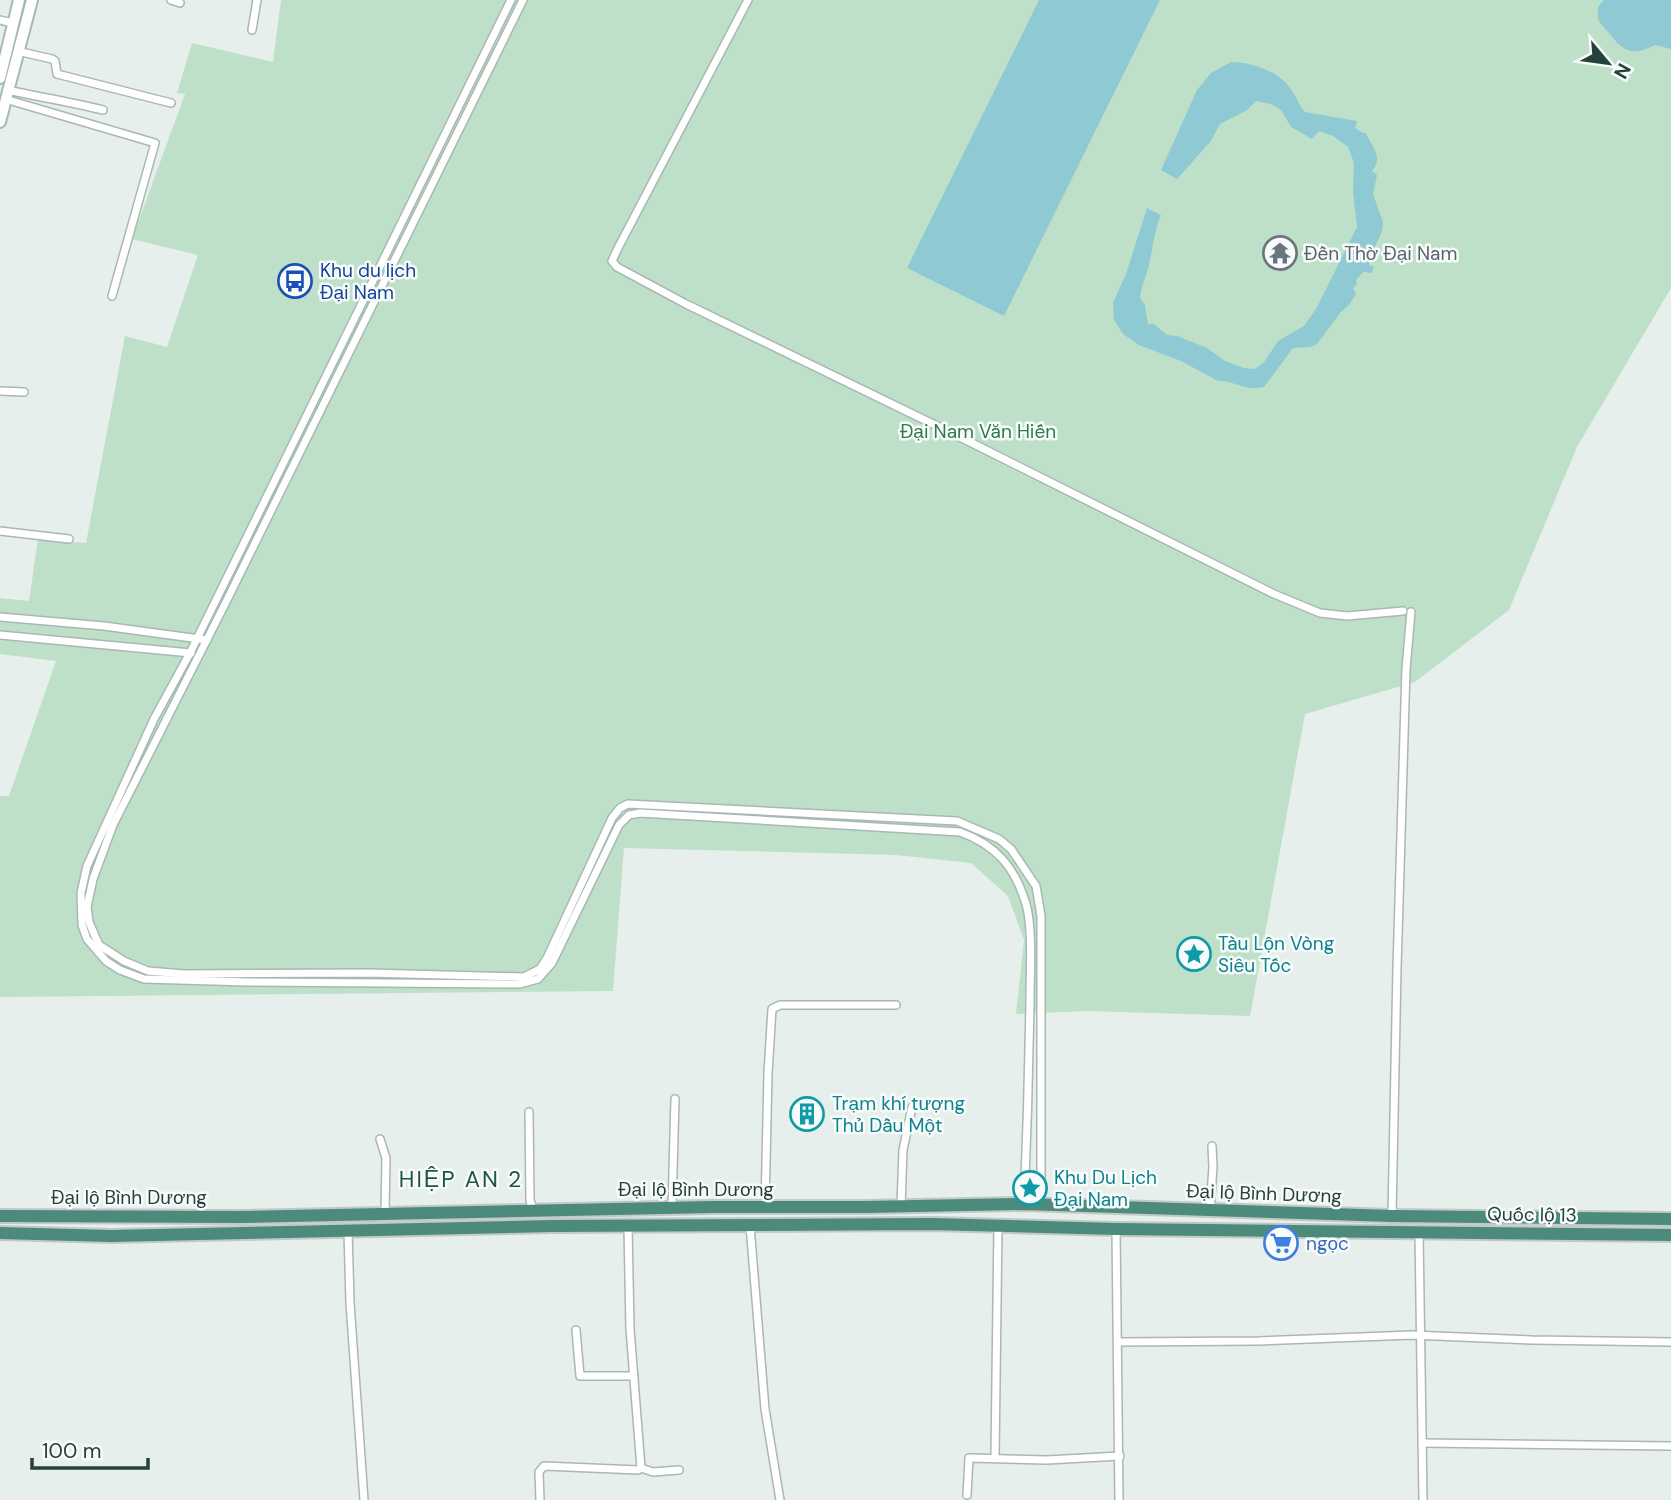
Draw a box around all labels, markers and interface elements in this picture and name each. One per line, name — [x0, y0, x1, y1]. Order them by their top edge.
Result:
north arrow — [1573, 28, 1643, 98]
text: N — [1608, 59, 1637, 83]
temple icon: Đền Thờ Đại Nam — [1261, 234, 1299, 272]
place label: Đền Thờ Đại Nam — [1304, 241, 1457, 266]
place label: Khu du lịch Đại Nam — [320, 258, 416, 305]
bus stop icon: Khu du lịch Đại Nam — [276, 262, 314, 300]
park label: Đại Nam Văn Hiến — [900, 419, 1056, 444]
place label: Tàu Lộn Vòng Siêu Tốc — [1218, 931, 1335, 978]
place icon: Tàu Lộn Vòng Siêu Tốc — [1175, 935, 1213, 973]
place label: Trạm khí tượng Thủ Dầu Một — [832, 1091, 965, 1138]
building icon: Trạm khí tượng Thủ Dầu Một — [788, 1095, 826, 1133]
district label: HIỆP AN 2 — [399, 1164, 523, 1194]
place label: Khu Du Lịch Đại Nam — [1054, 1165, 1157, 1212]
place icon: Khu Du Lịch Đại Nam — [1011, 1169, 1049, 1207]
street label: Đại lộ Bình Dương — [618, 1177, 774, 1202]
street label: Đại lộ Bình Dương — [1186, 1178, 1343, 1209]
street label: Đại lộ Bình Dương — [51, 1185, 207, 1210]
street label: Quốc lộ 13 — [1487, 1201, 1577, 1228]
supermarket icon: ngọc — [1262, 1224, 1300, 1262]
place label: ngọc — [1306, 1231, 1349, 1256]
scale bar — [32, 1426, 147, 1470]
text: 100 m — [42, 1437, 102, 1465]

